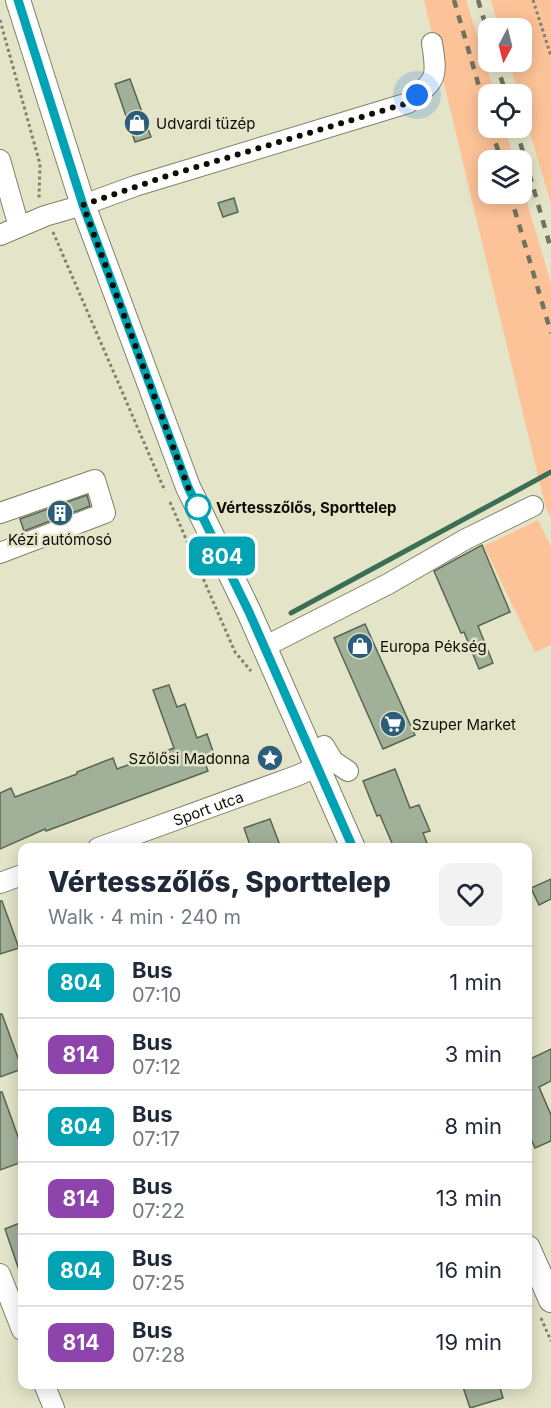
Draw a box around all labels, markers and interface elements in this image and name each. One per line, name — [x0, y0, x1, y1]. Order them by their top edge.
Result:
north arrow — [478, 18, 532, 72]
map controls — [478, 18, 532, 204]
your location — [402, 80, 432, 110]
button: locate — [478, 84, 532, 138]
shop icon: Udvardi tüzép — [122, 108, 152, 138]
place label: Udvardi tüzép — [156, 114, 255, 133]
button: layers — [478, 150, 532, 204]
marker: Vértesszőlős, Sporttelep — [185, 494, 211, 520]
building icon: Kézi autómosó — [45, 498, 75, 528]
place label: Vértesszőlős, Sporttelep — [216, 498, 397, 517]
place label: Kézi autómosó — [8, 530, 112, 549]
line badge: 804 — [188, 536, 256, 576]
text: 804 — [201, 544, 243, 569]
shop icon: Europa Pékség — [345, 631, 375, 661]
place label: Europa Pékség — [380, 637, 487, 656]
supermarket icon: Szuper Market — [378, 709, 408, 739]
place label: Szuper Market — [412, 715, 516, 734]
place icon: Szőlősi Madonna — [255, 743, 285, 773]
place label: Szőlősi Madonna — [129, 749, 250, 768]
street label: Sport utca — [170, 787, 246, 830]
button: heart — [439, 863, 502, 926]
text: Vértesszőlős, Sporttelep — [48, 865, 391, 899]
text: Walk · 4 min · 240 m — [48, 905, 241, 929]
text: Bus — [132, 957, 173, 983]
text: 1 min — [449, 969, 502, 995]
text: 804 — [60, 970, 102, 995]
text: 07:10 — [132, 983, 181, 1007]
text: Bus — [132, 1029, 173, 1055]
text: 3 min — [445, 1041, 502, 1067]
text: 814 — [63, 1042, 99, 1067]
text: 07:12 — [132, 1055, 181, 1079]
text: Bus — [132, 1101, 173, 1127]
text: 8 min — [445, 1113, 502, 1139]
text: 804 — [60, 1114, 102, 1139]
text: 07:17 — [132, 1127, 180, 1151]
text: Bus — [132, 1173, 173, 1199]
text: 13 min — [436, 1185, 502, 1211]
text: 814 — [63, 1186, 99, 1211]
text: 07:22 — [132, 1199, 185, 1223]
text: Bus — [132, 1245, 173, 1271]
text: 16 min — [436, 1257, 502, 1283]
text: 804 — [60, 1258, 102, 1283]
text: 07:25 — [132, 1271, 185, 1295]
text: Bus — [132, 1317, 173, 1343]
text: 19 min — [436, 1329, 502, 1355]
text: 814 — [63, 1330, 99, 1355]
text: 07:28 — [132, 1343, 185, 1367]

